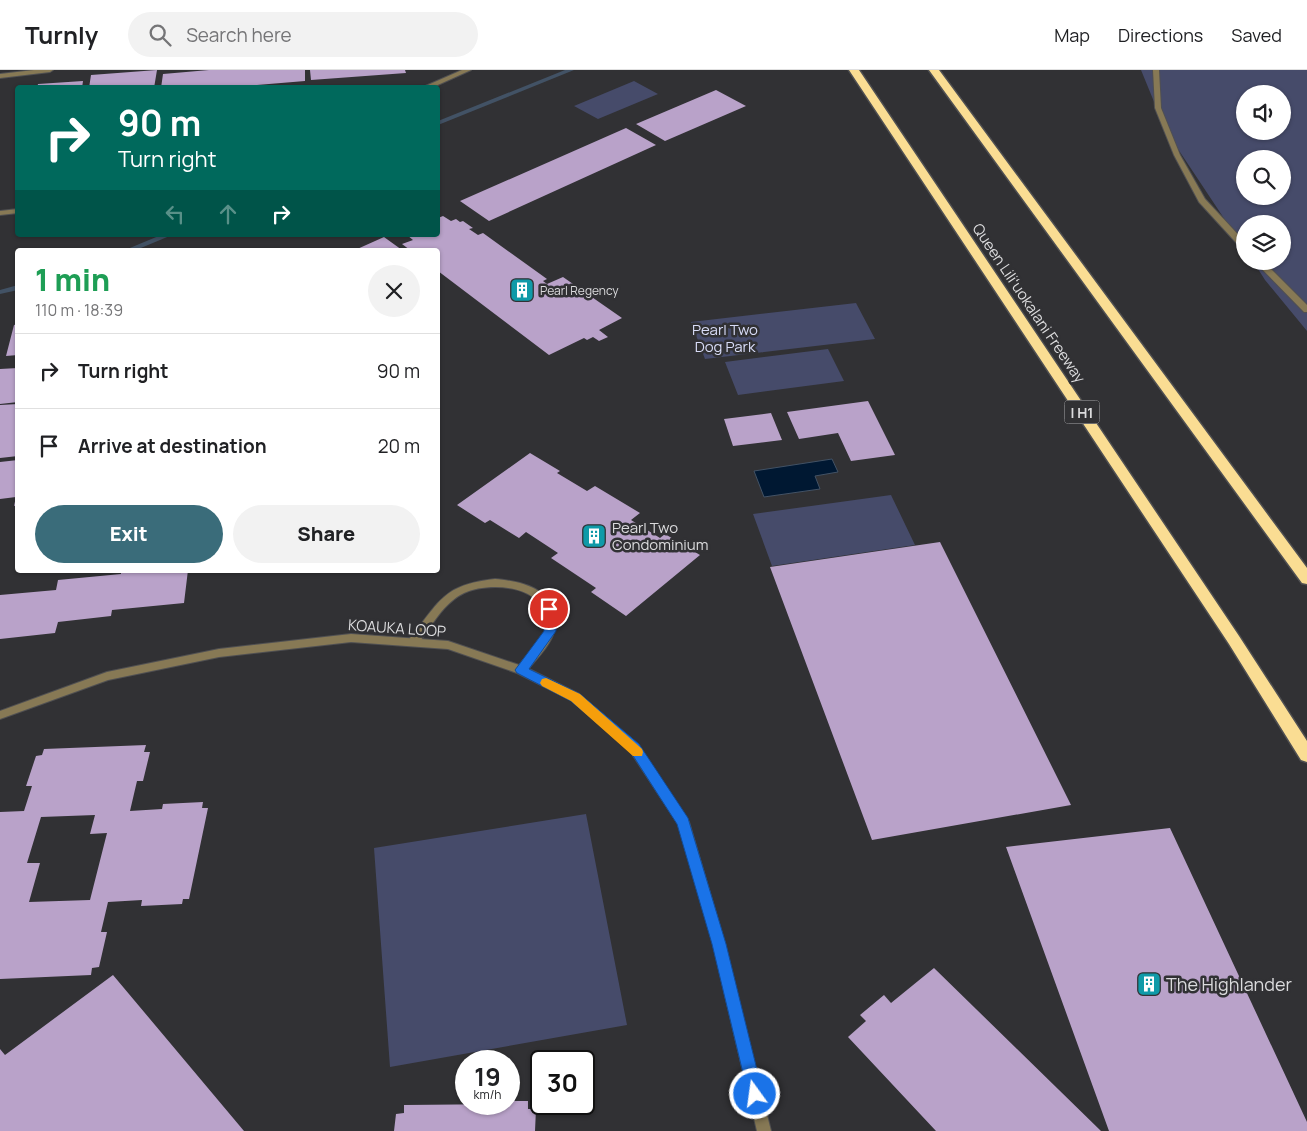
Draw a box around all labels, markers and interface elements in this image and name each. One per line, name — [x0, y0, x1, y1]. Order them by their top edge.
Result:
search box — [128, 12, 478, 57]
text: Turnly — [25, 18, 98, 51]
icon: search — [146, 21, 174, 49]
text: Search here — [186, 22, 292, 48]
text: Map — [1054, 23, 1090, 47]
text: Directions — [1118, 23, 1203, 47]
text: Saved — [1231, 23, 1282, 47]
map controls — [1236, 85, 1291, 270]
button: sound — [1236, 85, 1291, 140]
text: 90 m — [118, 99, 201, 147]
icon: right — [35, 105, 100, 170]
text: Turn right — [118, 144, 216, 174]
button: search — [1236, 150, 1291, 205]
icon: left — [161, 200, 189, 228]
icon: ahead — [214, 200, 242, 228]
icon: right — [267, 200, 295, 228]
button: layers — [1236, 215, 1291, 270]
street label: Queen Liliʻuokalani Freeway — [968, 219, 1090, 387]
text: 1 min — [35, 259, 110, 300]
button: close — [368, 265, 420, 317]
building icon: Pearl Regency — [509, 277, 535, 303]
place label: Pearl Regency — [540, 282, 619, 299]
text: 110 m · 18:39 — [35, 299, 123, 321]
park label: Pearl Two Dog Park — [692, 319, 758, 357]
icon: right — [35, 357, 63, 385]
text: Turn right — [78, 358, 168, 384]
text: 90 m — [377, 358, 420, 384]
road number: I H1 — [1064, 401, 1100, 424]
icon: arrive — [35, 432, 63, 460]
text: Arrive at destination — [78, 433, 267, 459]
text: 20 m — [378, 433, 420, 459]
button: Exit — [35, 505, 223, 563]
button: Share — [233, 505, 420, 563]
place label: Pearl Two Condominium — [612, 517, 709, 555]
building icon: Pearl Two Condominium — [581, 523, 607, 549]
pin — [528, 588, 570, 630]
icon: arrive — [535, 595, 563, 623]
street label: KOAUKA LOOP — [347, 614, 447, 642]
building icon: The Highlander — [1136, 971, 1162, 997]
place label: The Highlander — [1166, 972, 1292, 996]
speed limit sign: 30 — [530, 1050, 595, 1115]
text: 19 — [474, 1059, 501, 1094]
position arrow — [728, 1067, 780, 1119]
text: km/h — [474, 1086, 501, 1103]

